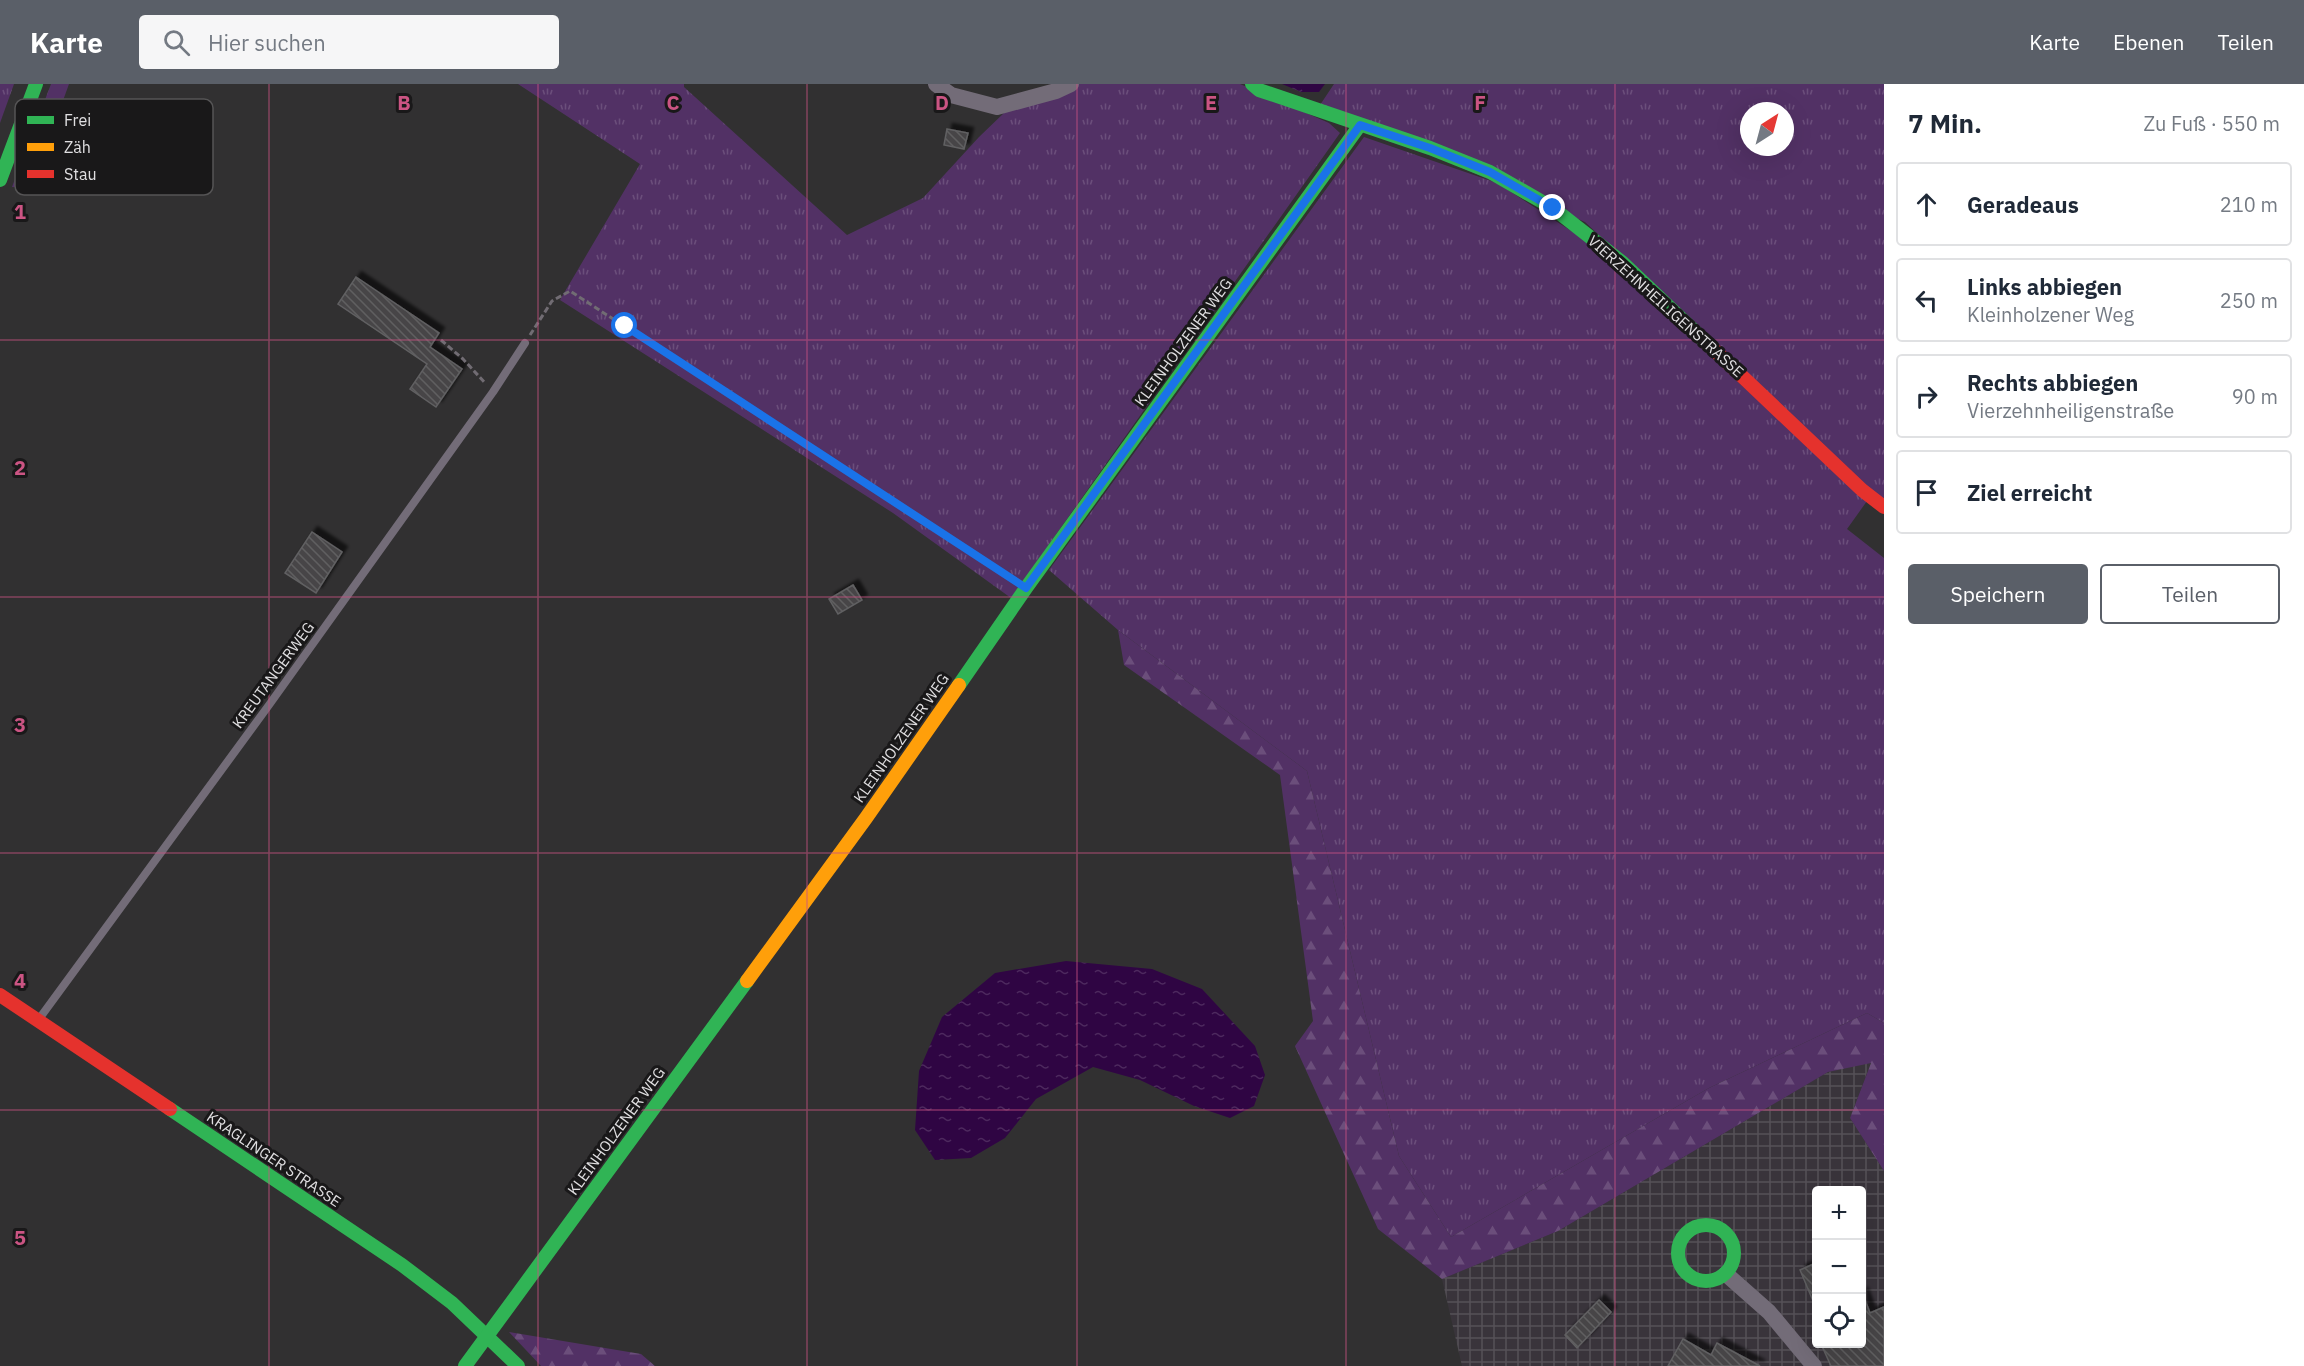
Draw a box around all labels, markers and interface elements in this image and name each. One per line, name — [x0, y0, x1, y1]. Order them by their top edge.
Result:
search box — [139, 15, 559, 69]
text: Karte — [30, 24, 103, 61]
icon: search — [160, 26, 193, 59]
text: Hier suchen — [208, 28, 326, 57]
text: Karte — [2029, 28, 2080, 56]
text: Ebenen — [2113, 28, 2184, 56]
text: Teilen — [2217, 28, 2274, 56]
text: B — [397, 89, 411, 116]
text: C — [666, 89, 680, 116]
text: D — [935, 89, 949, 116]
text: E — [1205, 89, 1217, 116]
text: F — [1474, 89, 1486, 116]
legend — [15, 99, 213, 195]
north arrow — [1740, 102, 1794, 156]
text: 7 Min. — [1908, 106, 1982, 140]
text: Frei — [64, 110, 91, 130]
text: Zu Fuß · 550 m — [2143, 110, 2280, 137]
text: Zäh — [64, 137, 91, 157]
text: Stau — [64, 164, 97, 184]
icon: ahead — [1910, 188, 1943, 221]
text: Geradeaus — [1967, 190, 2079, 219]
text: 210 m — [2220, 191, 2278, 218]
route end — [1539, 194, 1565, 220]
text: 1 — [14, 198, 26, 225]
street label: VIERZEHNHEILIGENSTRASSE — [1584, 231, 1748, 381]
text: Links abbiegen — [1967, 272, 2122, 301]
street label: KLEINHOLZENER WEG — [1130, 274, 1236, 410]
icon: left — [1910, 284, 1943, 317]
text: 250 m — [2220, 287, 2278, 314]
text: Kleinholzener Weg — [1967, 301, 2134, 328]
route start — [611, 312, 637, 338]
text: Rechts abbiegen — [1967, 368, 2138, 397]
icon: right — [1910, 380, 1943, 413]
text: 90 m — [2232, 383, 2278, 410]
text: Vierzehnheiligenstraße — [1967, 397, 2174, 424]
text: 2 — [14, 454, 26, 481]
icon: arrive — [1910, 476, 1943, 509]
text: Ziel erreicht — [1967, 478, 2092, 507]
button: Speichern — [1908, 564, 2088, 624]
button: Teilen — [2100, 564, 2280, 624]
street label: KREUTANGERWEG — [228, 618, 318, 732]
street label: KLEINHOLZENER WEG — [849, 670, 953, 806]
text: 3 — [14, 711, 26, 738]
text: 4 — [14, 967, 26, 994]
street label: KLEINHOLZENER WEG — [563, 1063, 669, 1199]
street label: KRAGLINGER STRASSE — [203, 1107, 345, 1211]
map controls — [1812, 1186, 1866, 1348]
button: + — [1812, 1186, 1866, 1240]
text: 5 — [14, 1224, 26, 1251]
button: − — [1812, 1240, 1866, 1294]
button: locate — [1812, 1294, 1866, 1348]

